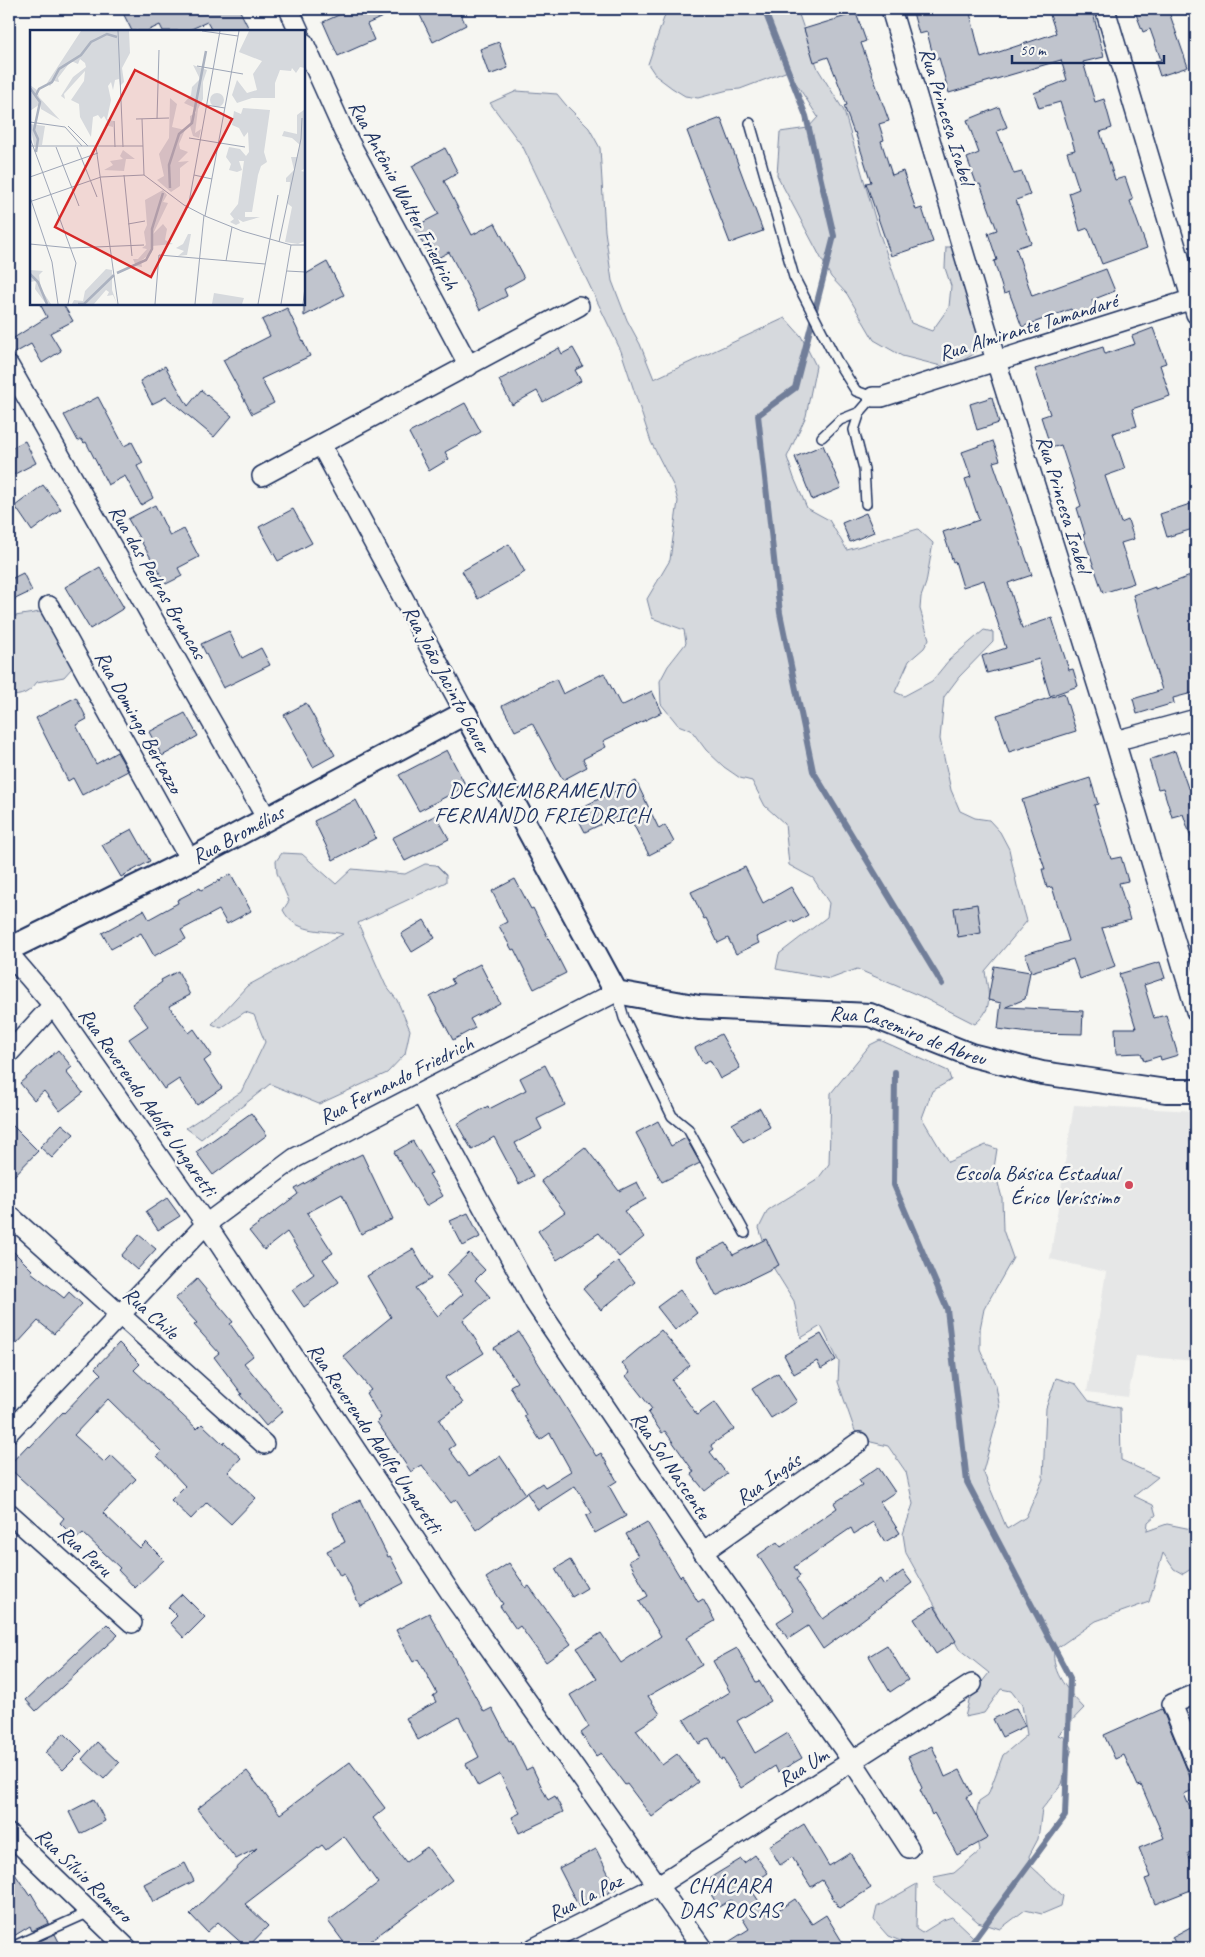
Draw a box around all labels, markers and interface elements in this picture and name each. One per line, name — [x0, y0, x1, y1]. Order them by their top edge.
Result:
inset map — [30, 30, 305, 305]
scale bar — [1012, 32, 1165, 64]
text: 50 m — [1020, 41, 1047, 60]
street label: Rua Princesa Isabel — [914, 45, 981, 191]
street label: Rua Antônio Walter Friedrich — [343, 96, 465, 294]
street label: Rua Almirante Tamandaré — [936, 287, 1123, 367]
street label: Rua Princesa Isabel — [1031, 433, 1098, 579]
street label: Rua das Pedras Brancas — [103, 500, 214, 665]
street label: Rua João Jacinto Gauer — [397, 601, 498, 759]
street label: Rua Domingo Bertazzo — [89, 646, 190, 800]
district label: DESMEMBRAMENTO FERNANDO FRIEDRICH — [434, 776, 652, 829]
street label: Rua Bromélias — [187, 798, 290, 870]
street label: Rua Casemiro de Abreu — [829, 1000, 990, 1072]
street label: Rua Reverendo Adolfo Ungaretti — [73, 1003, 225, 1204]
street label: Rua Fernando Friedrich — [315, 1030, 478, 1130]
place label: Escola Básica Estadual Érico Veríssimo — [955, 1160, 1122, 1210]
marker: Escola Básica Estadual Érico Veríssimo — [1123, 1179, 1135, 1191]
street label: Rua Chile — [118, 1281, 186, 1346]
street label: Rua Reverendo Adolfo Ungaretti — [302, 1338, 450, 1541]
street label: Rua Sol Nascente — [625, 1406, 717, 1525]
street label: Rua Ingás — [730, 1446, 807, 1511]
street label: Rua Peru — [53, 1520, 118, 1583]
street label: Rua Um — [773, 1740, 835, 1792]
street label: Rua Sílvio Romero — [30, 1822, 140, 1930]
street label: Rua La Paz — [544, 1866, 628, 1927]
district label: CHÁCARA DAS ROSAS — [679, 1871, 784, 1924]

